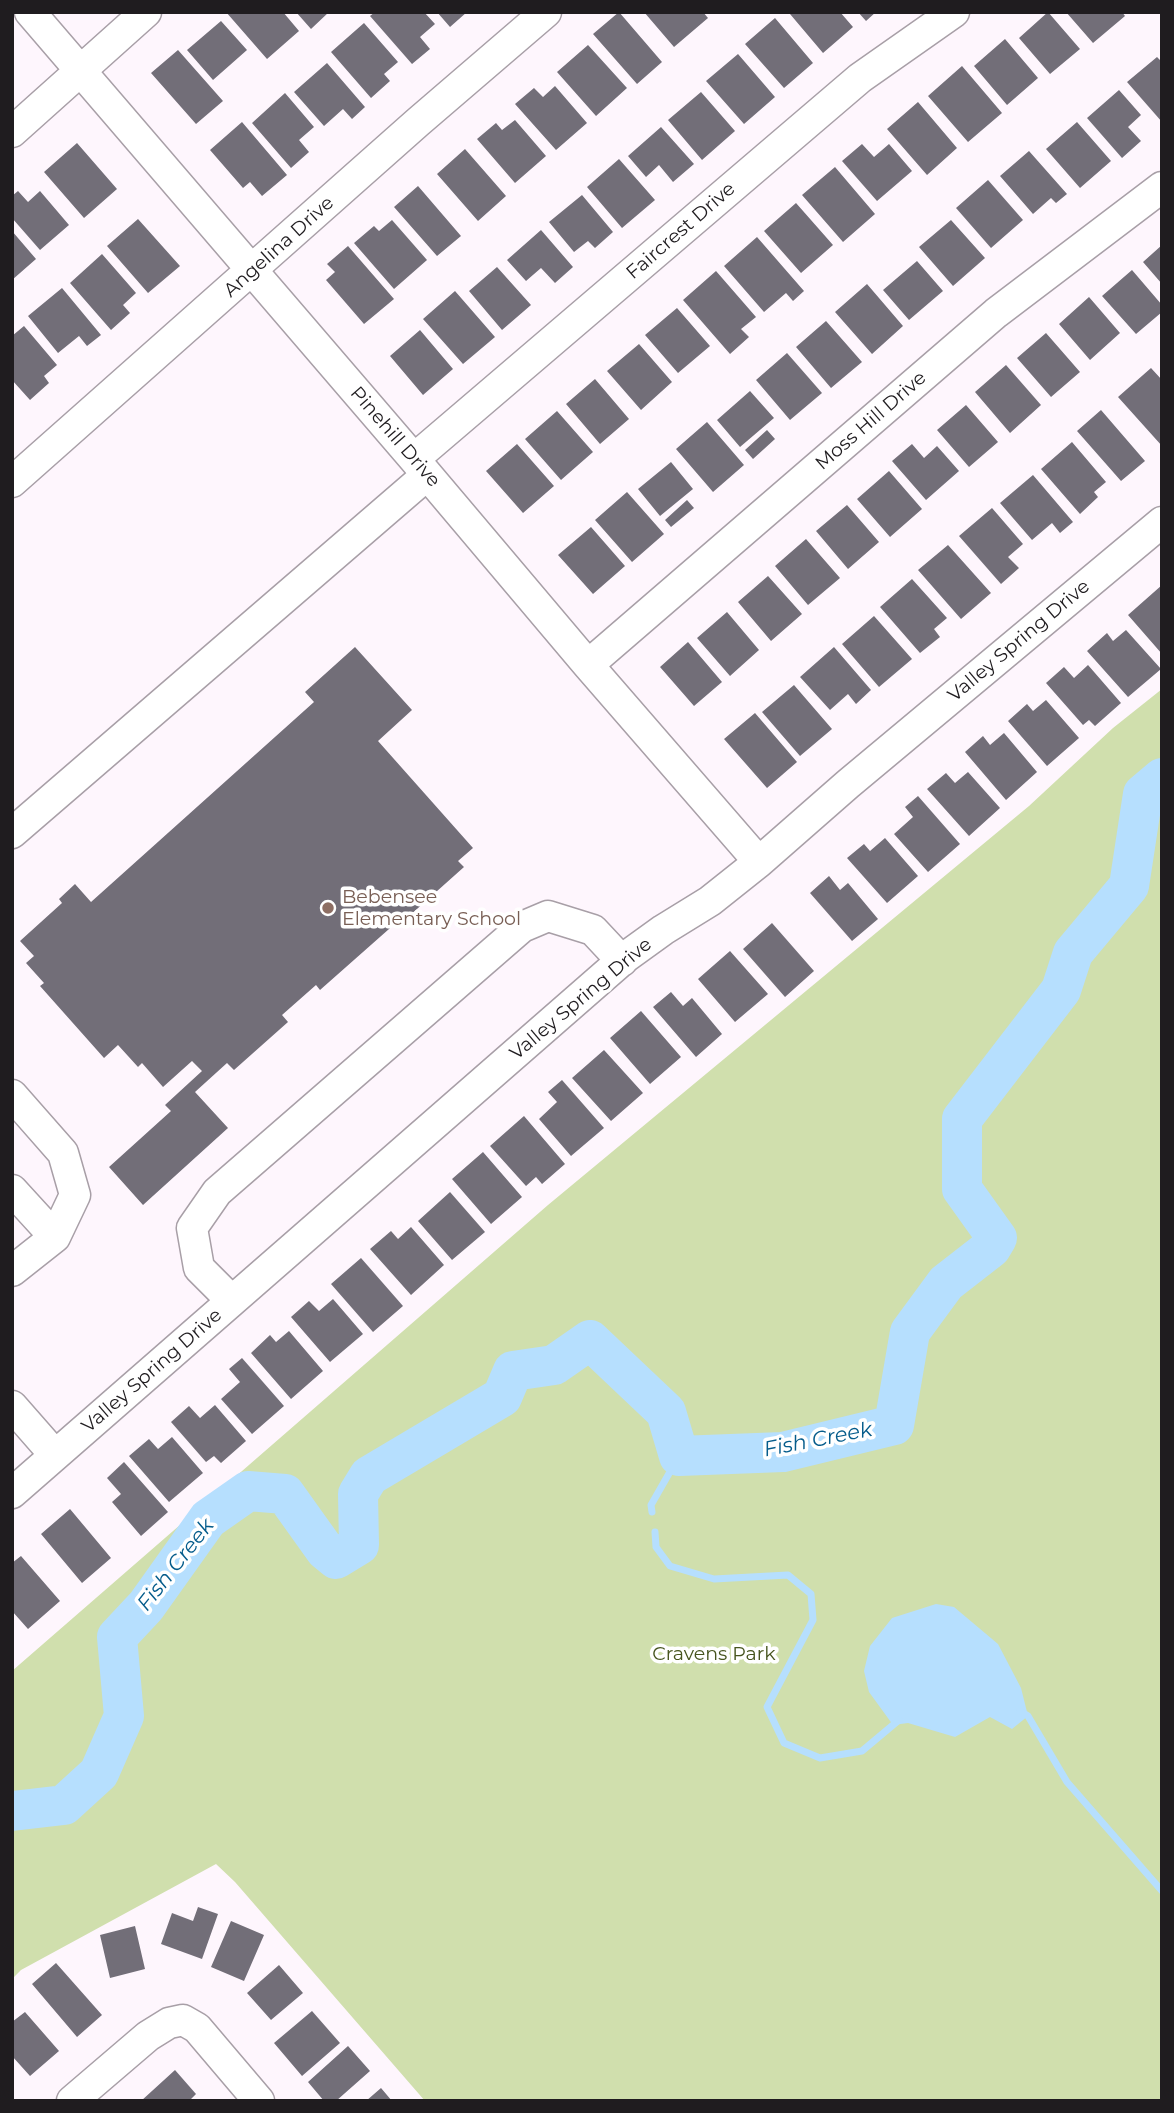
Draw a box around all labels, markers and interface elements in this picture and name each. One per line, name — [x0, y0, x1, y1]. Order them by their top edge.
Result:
street label: Faircrest Drive — [622, 178, 740, 284]
street label: Angelina Drive — [219, 192, 339, 302]
street label: Moss Hill Drive — [811, 367, 931, 475]
street label: Pinehill Drive — [345, 382, 445, 492]
street label: Valley Spring Drive — [943, 575, 1095, 707]
place label: Bebensee Elementary School — [342, 886, 521, 930]
marker: Bebensee Elementary School — [320, 900, 336, 916]
street label: Valley Spring Drive — [505, 933, 657, 1065]
street label: Valley Spring Drive — [77, 1304, 227, 1438]
water label: Fish Creek — [762, 1417, 874, 1463]
water label: Fish Creek — [132, 1514, 220, 1616]
park label: Cravens Park — [652, 1643, 776, 1665]

